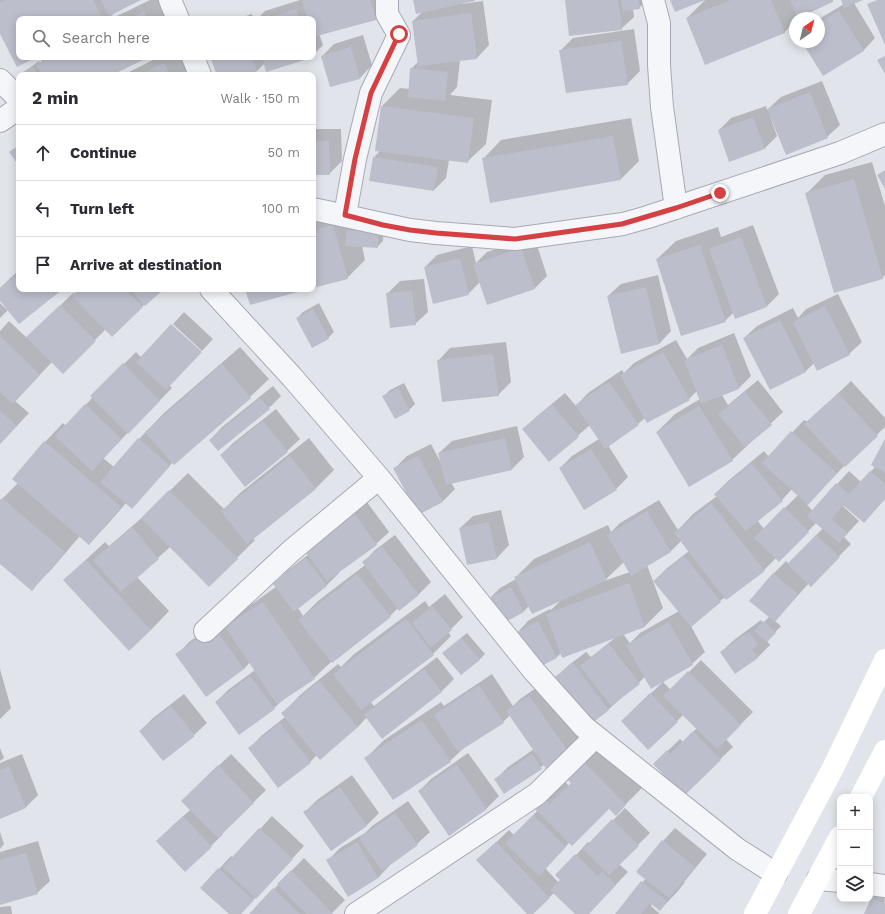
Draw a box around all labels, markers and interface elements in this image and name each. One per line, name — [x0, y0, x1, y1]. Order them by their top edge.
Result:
north arrow — [789, 12, 825, 48]
search box — [16, 16, 316, 60]
route start — [390, 25, 408, 43]
icon: search — [30, 27, 52, 49]
text: Search here — [62, 29, 150, 47]
text: 2 min — [32, 88, 78, 108]
text: Walk · 150 m — [221, 91, 300, 106]
icon: ahead — [32, 142, 54, 164]
text: Continue — [70, 144, 137, 162]
text: 50 m — [268, 145, 300, 160]
route end — [711, 184, 729, 202]
icon: left — [32, 198, 54, 220]
text: Turn left — [70, 200, 134, 218]
text: 100 m — [262, 201, 300, 216]
icon: arrive — [32, 254, 54, 276]
text: Arrive at destination — [70, 256, 222, 274]
map controls — [837, 794, 873, 902]
button: + — [837, 794, 873, 830]
button: − — [837, 830, 873, 866]
button: layers — [837, 866, 873, 902]

